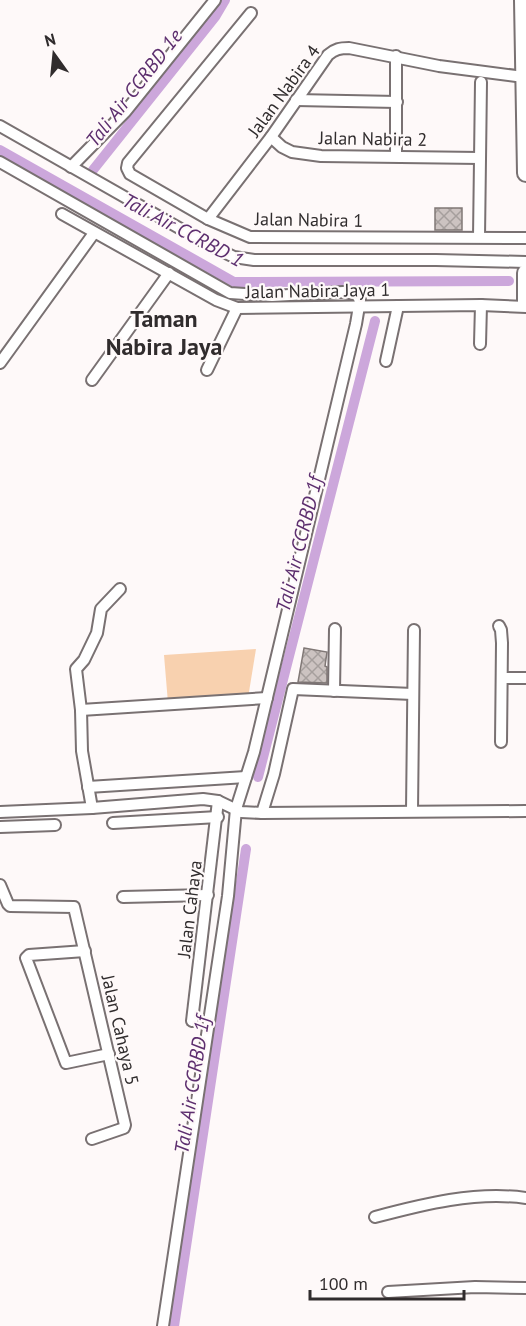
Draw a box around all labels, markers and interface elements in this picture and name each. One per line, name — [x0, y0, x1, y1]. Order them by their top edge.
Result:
water label: Tali Air CCRBD 1e — [80, 23, 189, 152]
north arrow — [24, 24, 84, 84]
text: N — [42, 28, 58, 51]
street label: Jalan Nabira 4 — [242, 40, 325, 142]
street label: Jalan Nabira 2 — [318, 126, 427, 151]
water label: Tali Air CCRBD 1 — [118, 187, 248, 273]
street label: Jalan Nabira 1 — [254, 207, 363, 232]
street label: Jalan Nabira Jaya 1 — [245, 278, 390, 303]
district label: Taman Nabira Jaya — [106, 303, 222, 362]
water label: Tali Air CCRBD 1f — [270, 470, 329, 615]
street label: Jalan Cahaya — [172, 859, 207, 960]
street label: Jalan Cahaya 5 — [96, 971, 144, 1087]
water label: Tali Air CCRBD 1f — [168, 1011, 216, 1156]
scale bar — [310, 1263, 464, 1301]
text: 100 m — [319, 1272, 368, 1295]

